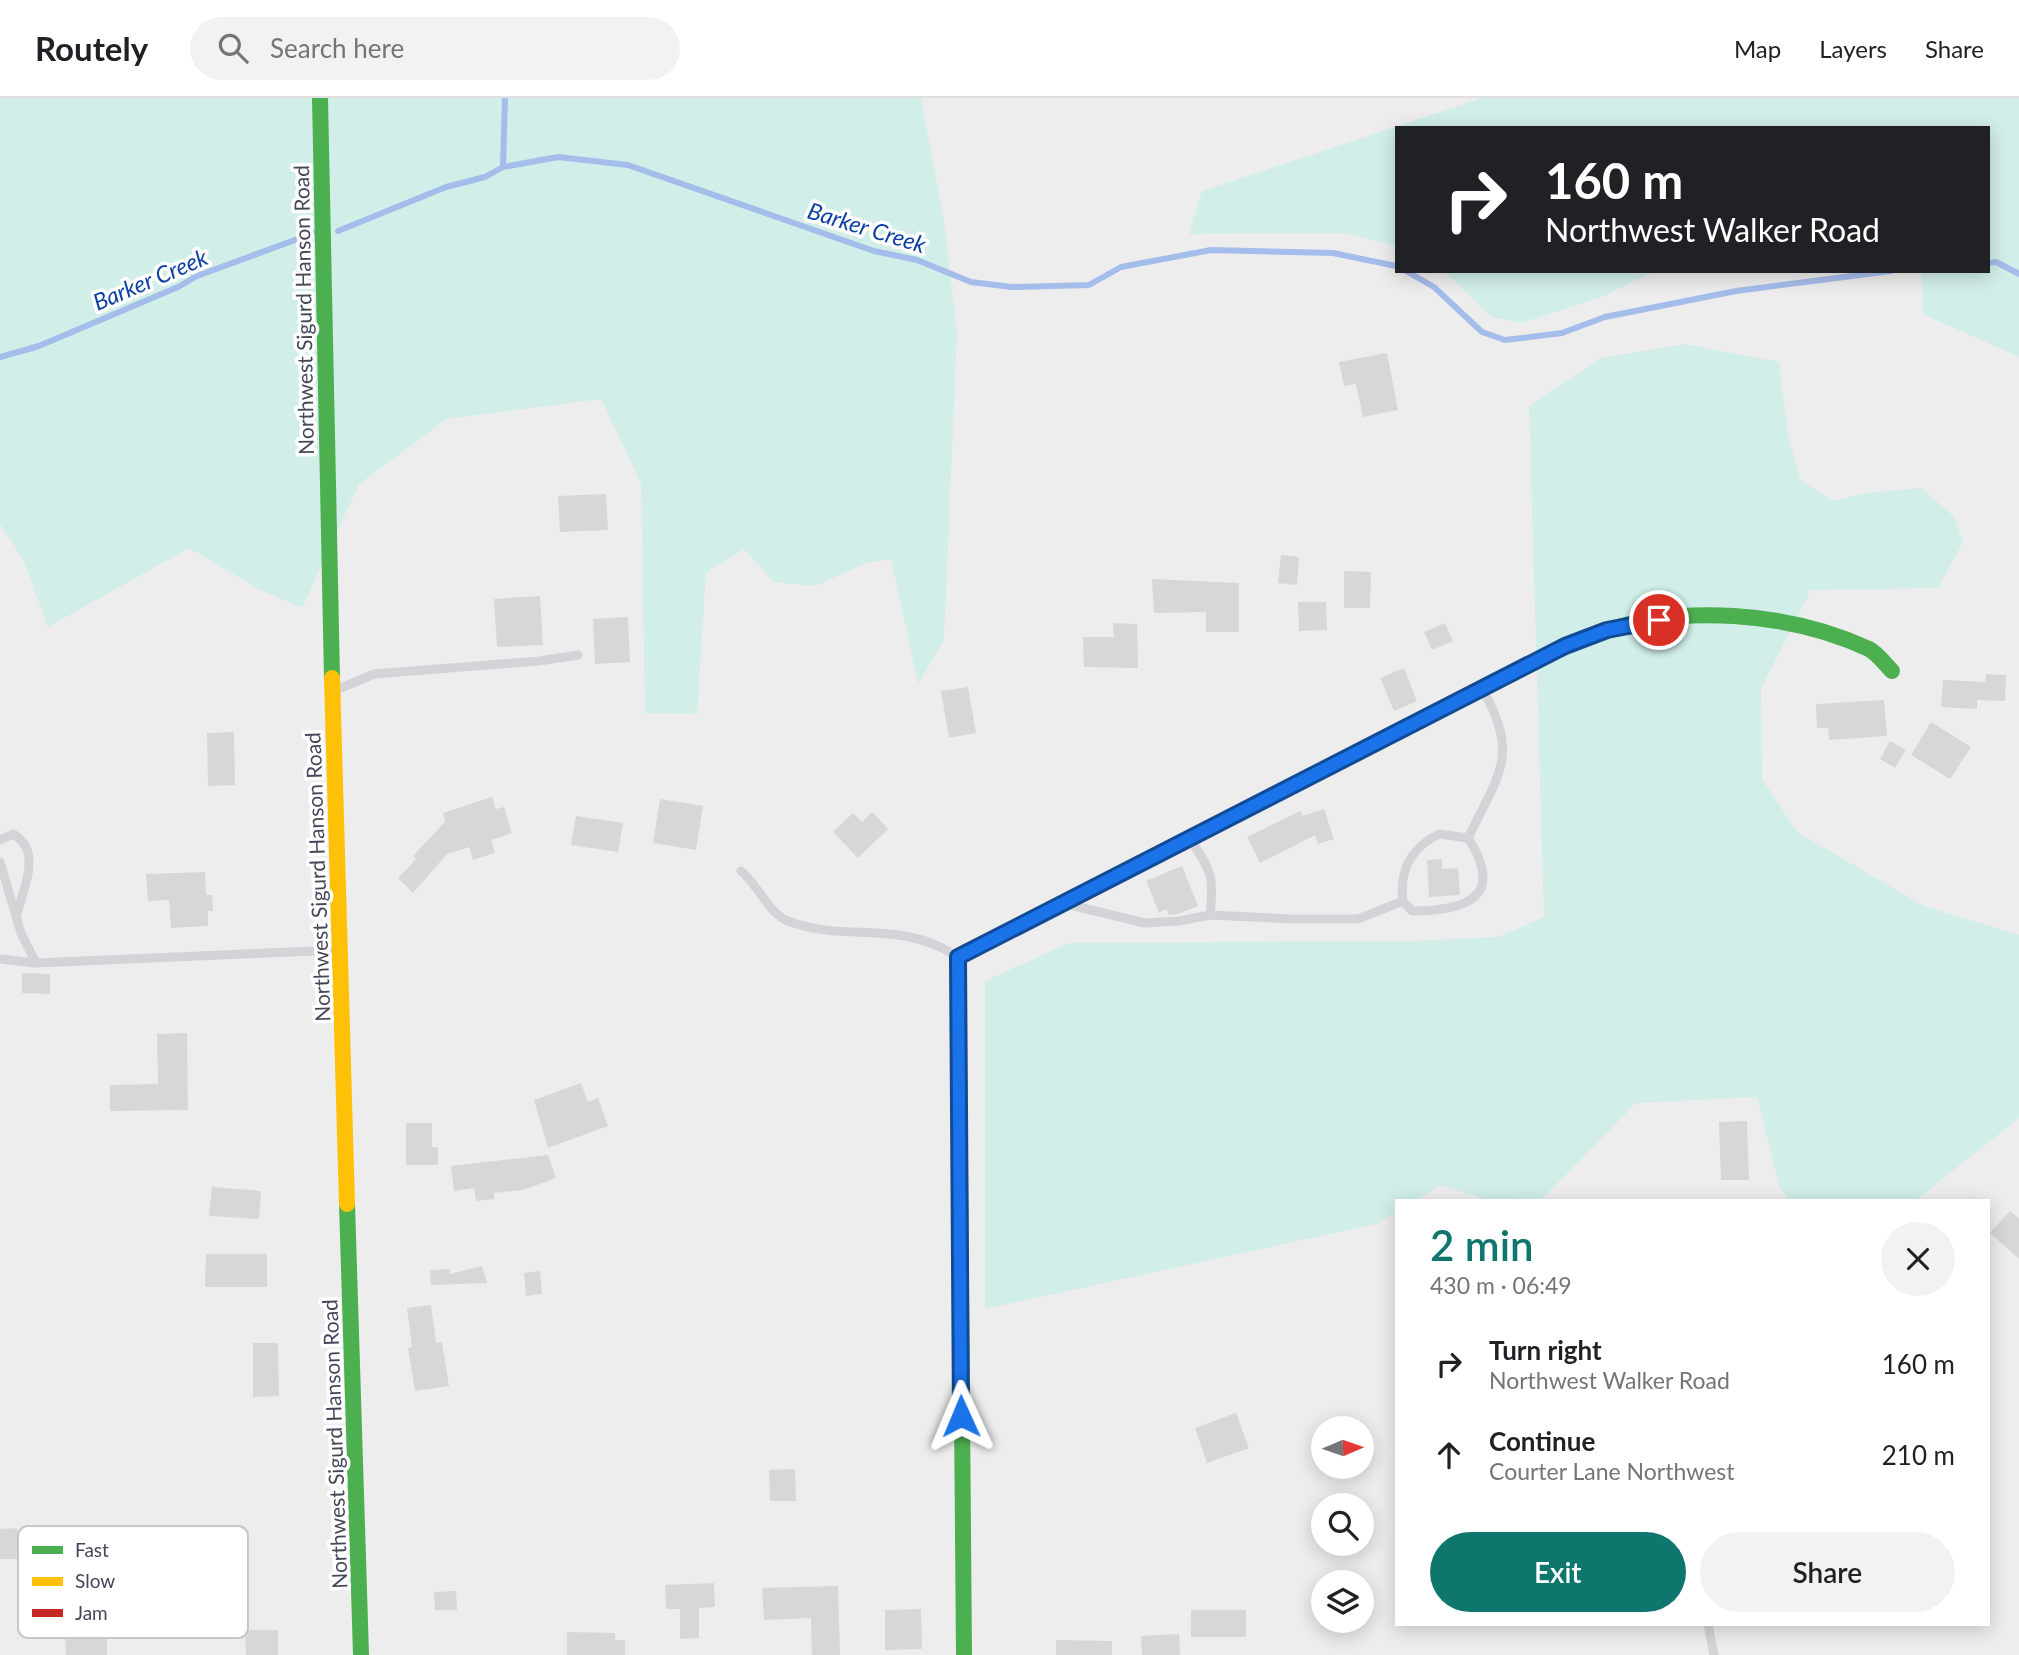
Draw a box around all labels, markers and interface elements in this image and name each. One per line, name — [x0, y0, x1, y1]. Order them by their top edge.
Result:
search box — [190, 17, 680, 80]
text: Routely — [35, 28, 148, 68]
icon: search — [214, 29, 252, 67]
text: Search here — [270, 32, 404, 64]
text: Map — [1734, 34, 1781, 63]
text: Layers — [1819, 34, 1887, 63]
text: Share — [1925, 34, 1984, 63]
text: 160 m — [1545, 151, 1683, 209]
icon: right — [1430, 154, 1521, 245]
street label: Northwest Sigurd Hanson Road — [288, 165, 318, 455]
water label: Barker Creek — [805, 196, 930, 259]
text: Northwest Walker Road — [1545, 210, 1880, 249]
water label: Barker Creek — [88, 242, 213, 316]
pin — [1629, 590, 1689, 650]
icon: arrive — [1640, 601, 1678, 639]
street label: Northwest Sigurd Hanson Road — [299, 732, 335, 1022]
text: 2 min — [1430, 1220, 1534, 1270]
button: close — [1881, 1222, 1955, 1296]
text: 430 m · 06:49 — [1430, 1271, 1572, 1299]
street label: Northwest Sigurd Hanson Road — [316, 1299, 352, 1589]
text: Turn right — [1489, 1334, 1602, 1366]
icon: right — [1430, 1345, 1468, 1383]
text: 160 m — [1882, 1348, 1955, 1380]
text: Northwest Walker Road — [1489, 1366, 1730, 1394]
position arrow — [924, 1379, 998, 1453]
north arrow — [1311, 1416, 1374, 1479]
map controls — [1311, 1416, 1374, 1633]
text: Continue — [1489, 1425, 1595, 1457]
icon: ahead — [1430, 1436, 1468, 1474]
text: 210 m — [1882, 1439, 1955, 1471]
text: Courter Lane Northwest — [1489, 1457, 1734, 1485]
button: search — [1311, 1493, 1374, 1556]
legend — [18, 1526, 248, 1638]
button: Exit — [1430, 1532, 1686, 1612]
button: Share — [1700, 1532, 1955, 1612]
text: Fast — [75, 1538, 109, 1561]
text: Slow — [75, 1569, 115, 1592]
button: layers — [1311, 1570, 1374, 1633]
text: Jam — [75, 1601, 108, 1624]

